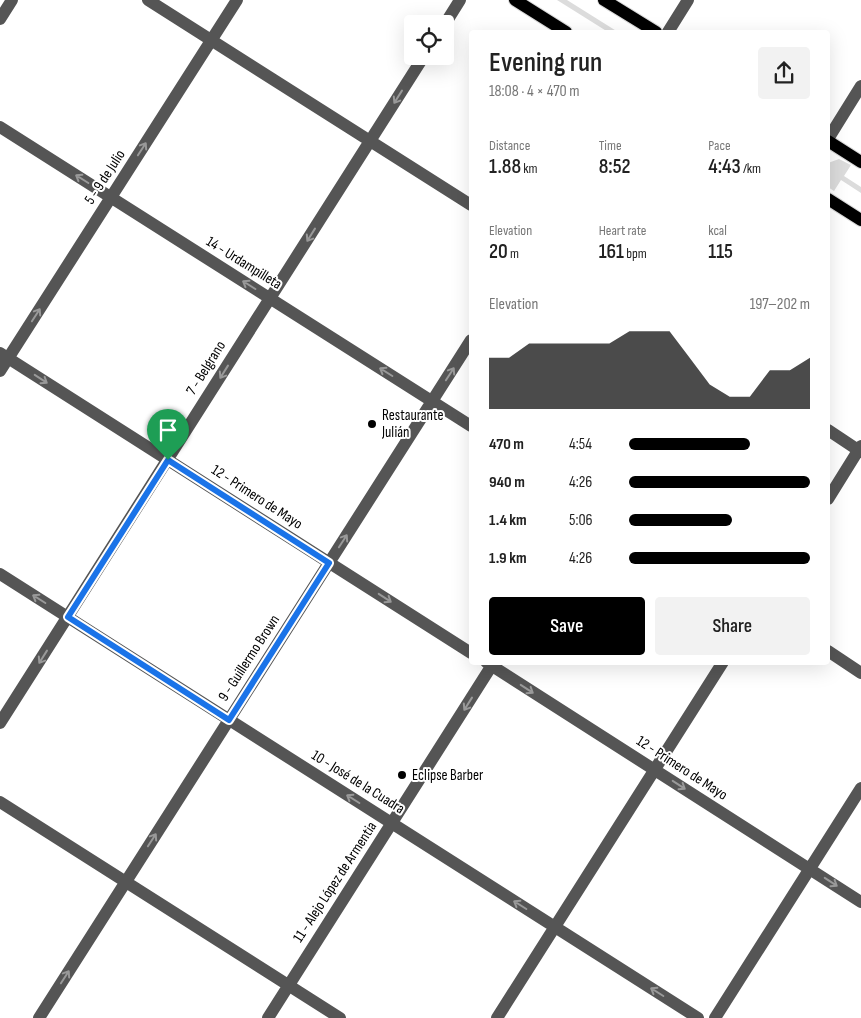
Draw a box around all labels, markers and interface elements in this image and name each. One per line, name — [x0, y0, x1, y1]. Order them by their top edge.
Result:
map controls — [404, 15, 454, 65]
button: locate — [404, 15, 454, 65]
text: Evening run — [489, 46, 602, 79]
button: share — [758, 47, 810, 99]
text: 18:08 · 4 × 470 m — [489, 82, 580, 101]
one-way arrow — [393, 90, 403, 104]
text: Distance — [489, 137, 530, 154]
text: Time — [599, 137, 622, 154]
text: Pace — [708, 137, 731, 154]
one-way arrow — [136, 142, 147, 156]
street label: 5 - 9 de Julio — [80, 146, 130, 208]
text: 1.88 — [489, 154, 521, 179]
text: 8:52 — [599, 154, 631, 179]
text: 4:43 — [708, 154, 741, 179]
text: km — [521, 160, 538, 177]
text: /km — [741, 160, 761, 177]
one-way arrow — [75, 173, 89, 184]
text: Elevation — [489, 222, 532, 239]
text: Heart rate — [599, 222, 646, 239]
text: kcal — [708, 222, 727, 239]
one-way arrow — [305, 227, 315, 241]
street label: 14 - Urdampilleta — [203, 232, 286, 294]
text: 20 — [489, 239, 508, 264]
text: 161 — [599, 239, 624, 264]
text: 115 — [708, 239, 733, 264]
text: m — [508, 245, 519, 262]
text: bpm — [624, 245, 647, 262]
one-way arrow — [242, 280, 256, 290]
text: Elevation — [489, 295, 538, 314]
text: 197–202 m — [750, 295, 810, 314]
one-way arrow — [31, 309, 41, 323]
street label: 7 - Belgrano — [182, 337, 230, 399]
one-way arrow — [218, 364, 228, 378]
one-way arrow — [379, 367, 393, 377]
one-way arrow — [445, 368, 455, 382]
one-way arrow — [34, 374, 48, 384]
place label: Restaurante Julián — [381, 406, 444, 442]
pin — [147, 409, 189, 460]
icon: arrive — [154, 416, 182, 444]
marker: Restaurante Julián — [366, 418, 378, 430]
text: 470 m — [489, 435, 524, 454]
text: 4:54 — [569, 435, 592, 454]
street label: 12 - Primero de Mayo — [208, 460, 306, 534]
text: 940 m — [489, 473, 525, 492]
text: 4:26 — [569, 473, 592, 492]
text: 1.4 km — [489, 511, 527, 530]
text: 5:06 — [569, 511, 593, 530]
one-way arrow — [339, 534, 349, 548]
text: 1.9 km — [489, 549, 527, 568]
text: 4:26 — [569, 549, 592, 568]
one-way arrow — [377, 593, 391, 603]
one-way arrow — [32, 594, 46, 604]
button: Save — [489, 597, 645, 655]
button: Share — [655, 597, 810, 655]
street label: 9 - Guillermo Brown — [214, 611, 284, 705]
one-way arrow — [37, 649, 47, 663]
one-way arrow — [520, 683, 534, 694]
one-way arrow — [463, 696, 473, 710]
street label: 12 - Primero de Mayo — [633, 731, 731, 805]
street label: 10 - José de la Cuadra — [308, 746, 408, 818]
place label: Eclipse Barber — [412, 766, 484, 785]
marker: Eclipse Barber — [396, 769, 408, 781]
one-way arrow — [671, 781, 685, 791]
one-way arrow — [346, 793, 360, 804]
street label: 11 - Alejo López de Armentia — [289, 818, 381, 946]
one-way arrow — [147, 833, 158, 847]
one-way arrow — [823, 878, 837, 888]
one-way arrow — [513, 899, 527, 909]
one-way arrow — [60, 970, 70, 984]
one-way arrow — [650, 987, 664, 997]

